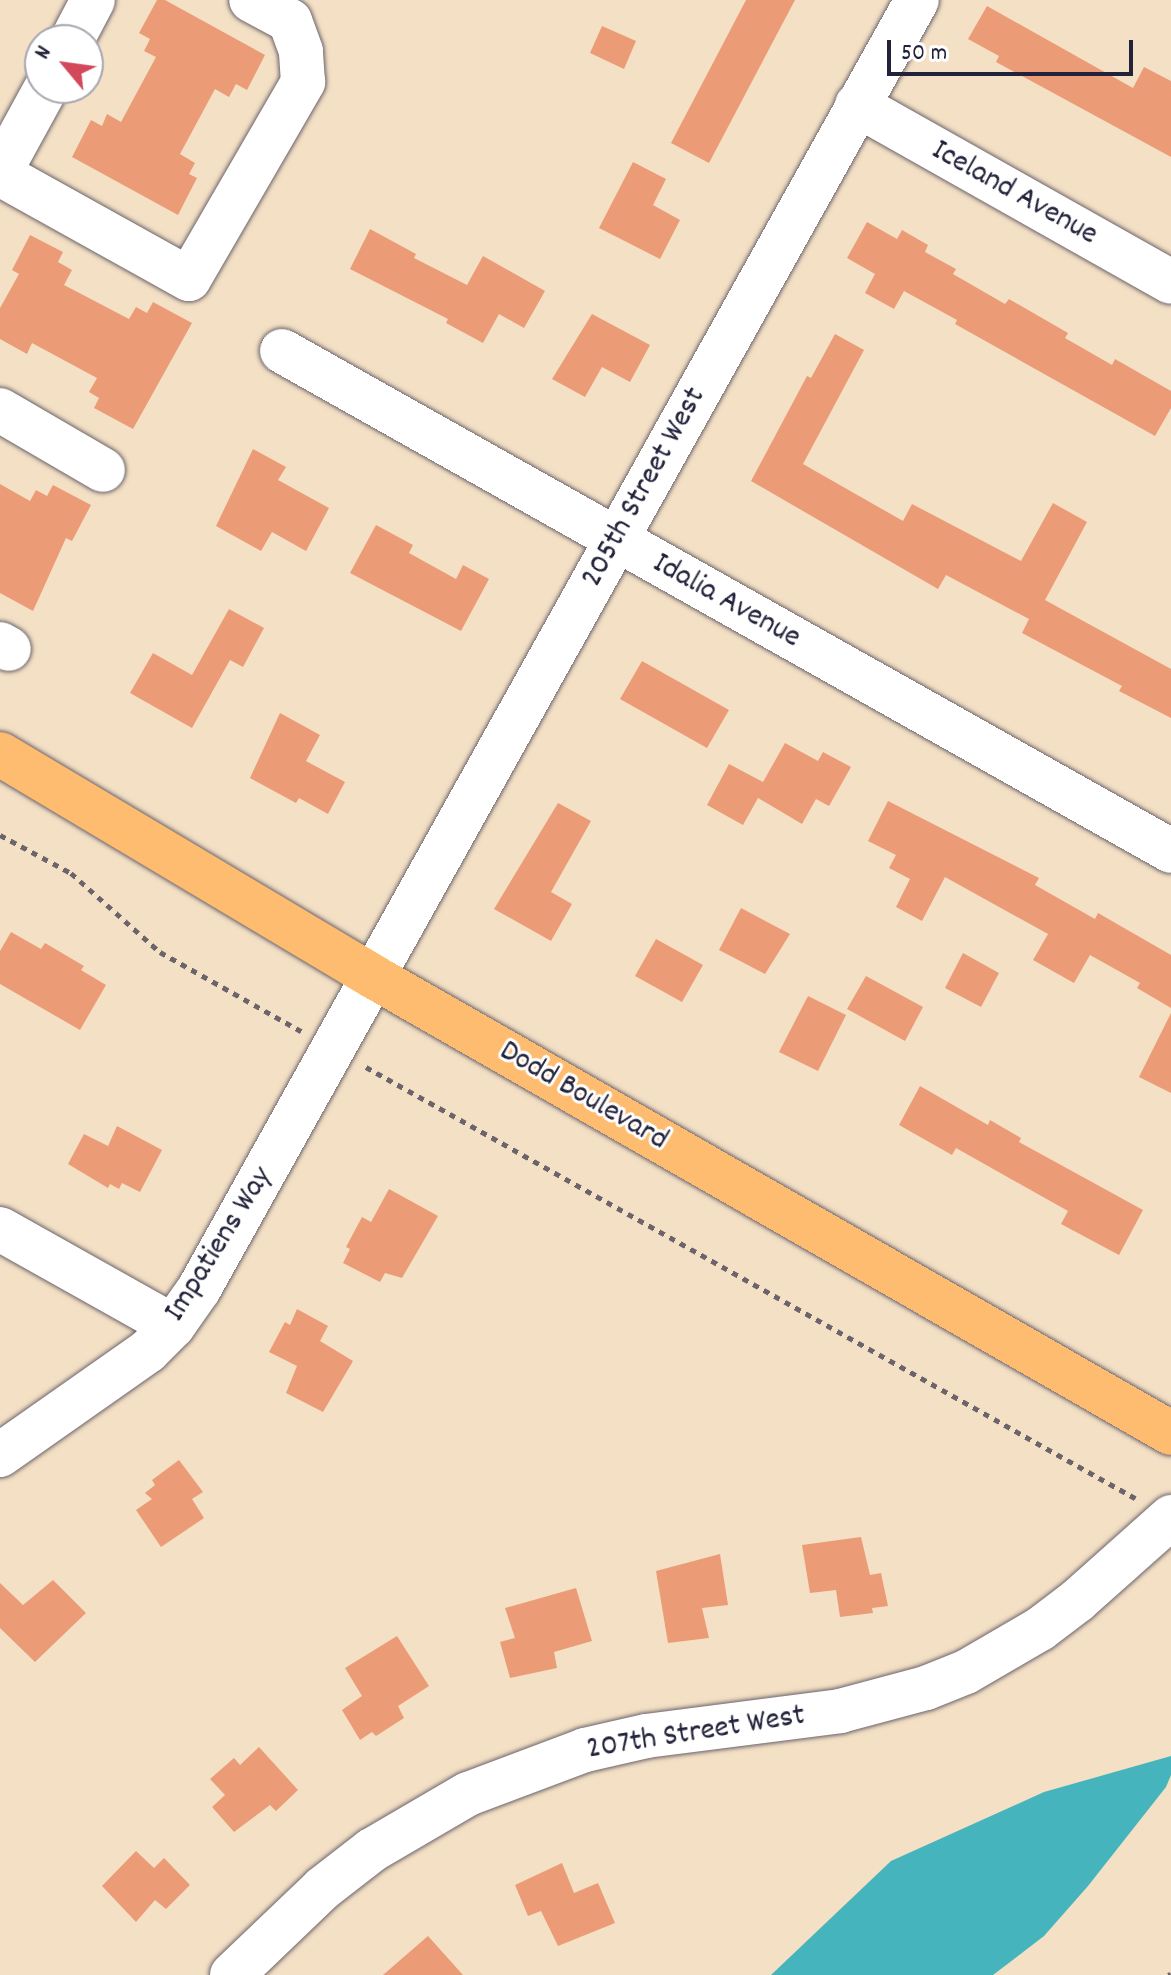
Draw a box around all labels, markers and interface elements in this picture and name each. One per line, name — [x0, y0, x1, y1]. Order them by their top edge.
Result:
north arrow — [24, 24, 104, 104]
scale bar — [891, 24, 1137, 74]
text: 50 m — [901, 37, 947, 71]
text: N — [28, 41, 61, 65]
street label: Iceland Avenue — [924, 133, 1104, 255]
street label: 205th Street West — [574, 381, 716, 595]
street label: Idalia Avenue — [645, 546, 807, 658]
street label: Dodd Boulevard — [492, 1033, 674, 1161]
street label: Impatiens Way — [157, 1160, 283, 1330]
street label: 207th Street West — [584, 1698, 808, 1770]

